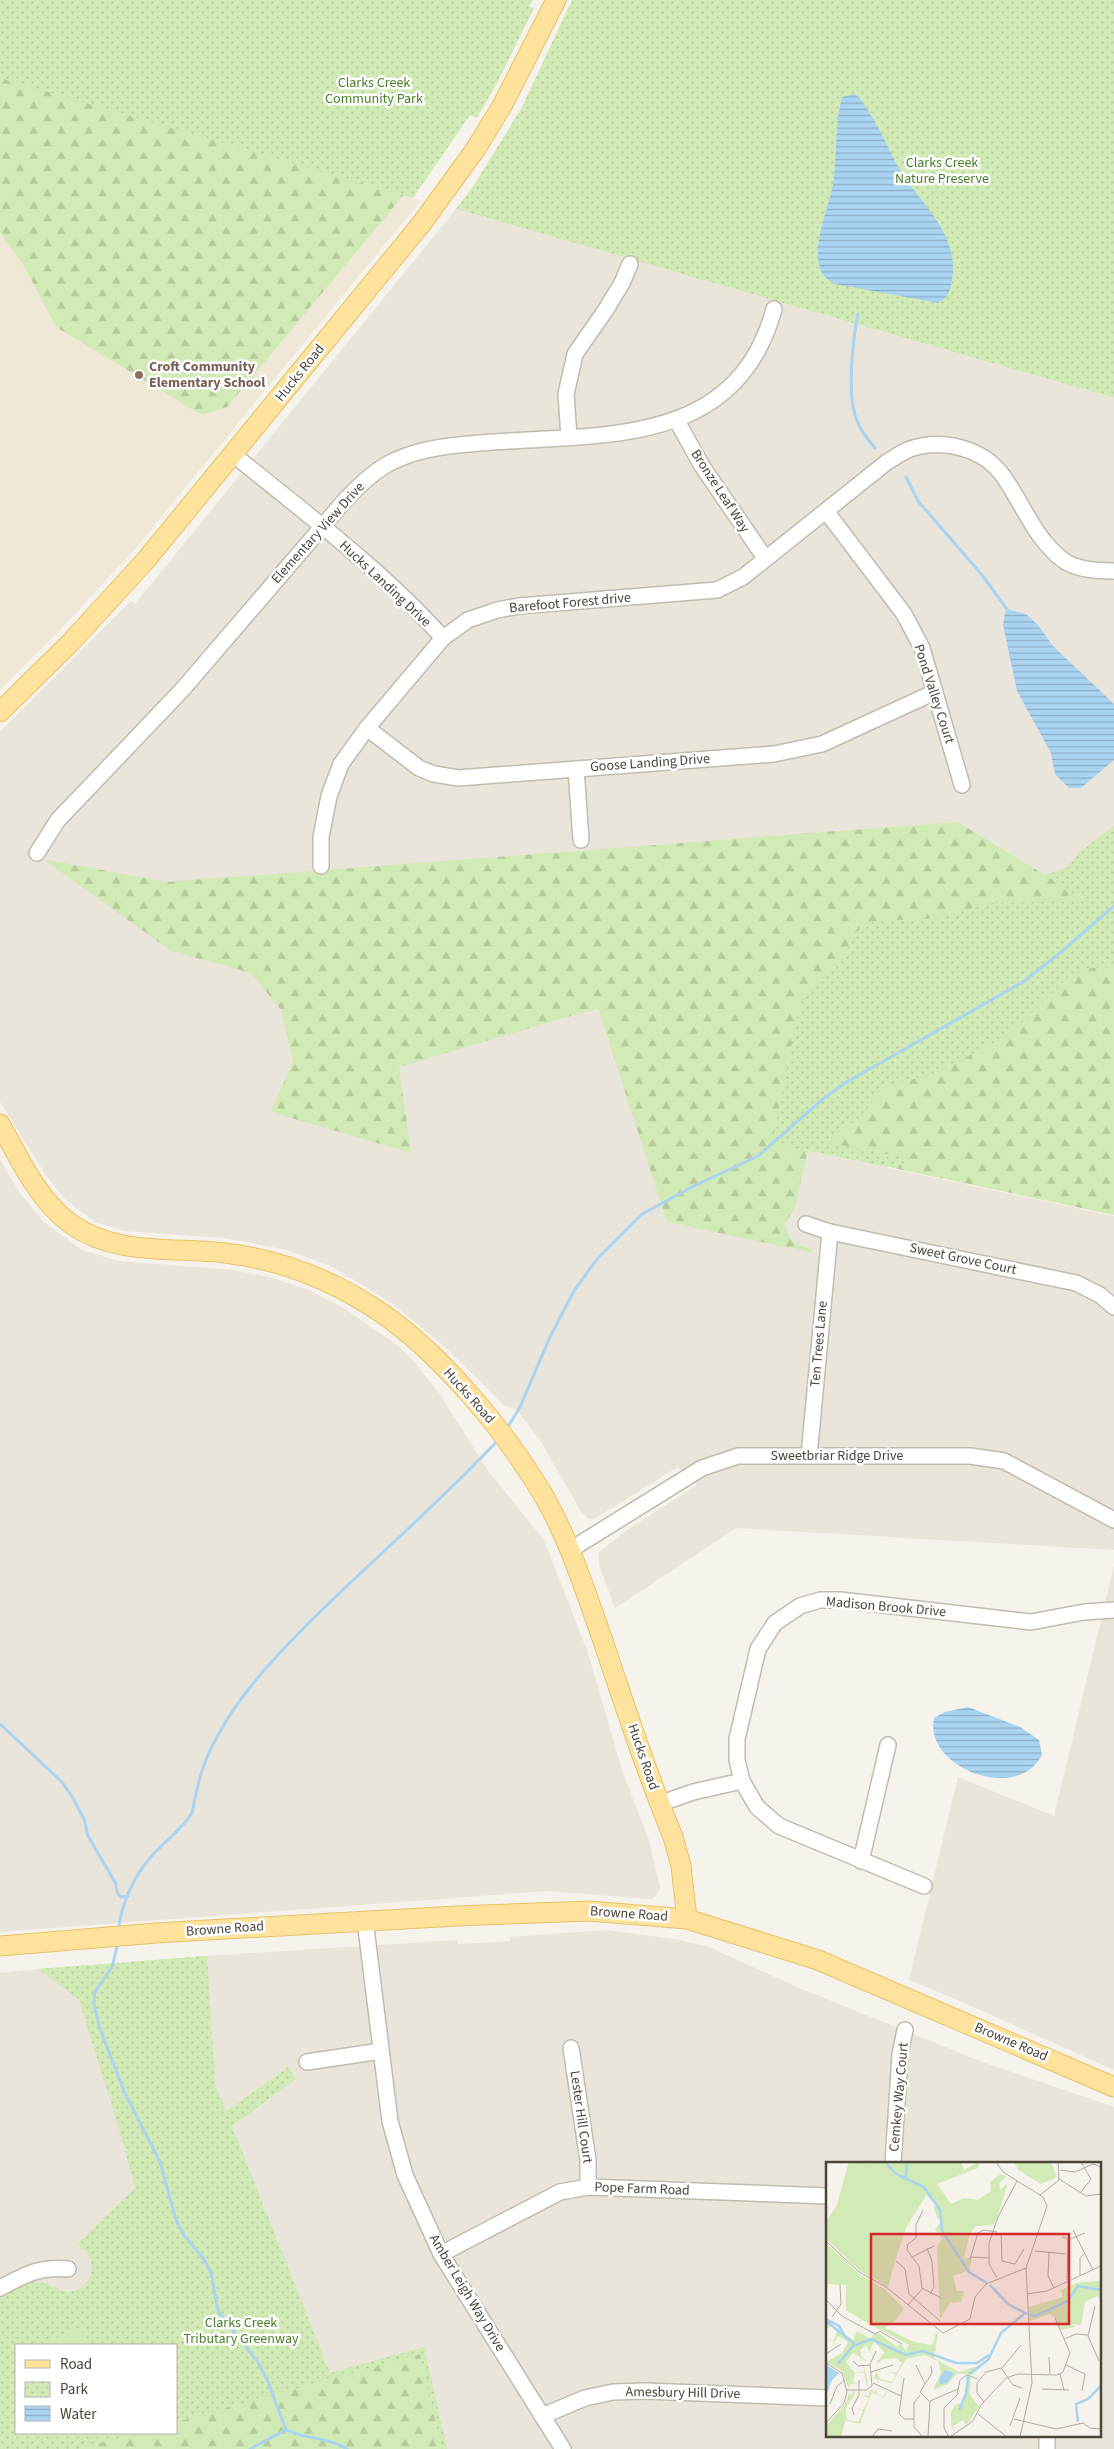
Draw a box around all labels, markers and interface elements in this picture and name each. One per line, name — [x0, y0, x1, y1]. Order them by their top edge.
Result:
park label: Clarks Creek Community Park — [325, 73, 423, 109]
park label: Clarks Creek Nature Preserve — [895, 153, 989, 189]
street label: Hucks Road — [271, 340, 329, 406]
place label: Croft Community Elementary School — [149, 357, 265, 393]
marker: Croft Community Elementary School — [133, 369, 145, 381]
street label: Bronze Leaf Way — [686, 446, 755, 537]
street label: Elementary View Drive — [267, 478, 369, 588]
street label: Hucks Landing Drive — [335, 536, 435, 632]
street label: Barefoot Forest drive — [508, 588, 632, 618]
street label: Pond Valley Court — [908, 642, 960, 747]
street label: Goose Landing Drive — [589, 749, 711, 777]
street label: Sweet Grove Court — [908, 1238, 1018, 1280]
street label: Ten Trees Lane — [805, 1300, 833, 1388]
street label: Hucks Road — [439, 1364, 499, 1428]
street label: Sweetbriar Ridge Drive — [771, 1446, 903, 1466]
street label: Madison Brook Drive — [825, 1592, 947, 1622]
street label: Hucks Road — [622, 1721, 664, 1793]
street label: Browne Road — [589, 1901, 669, 1927]
street label: Browne Road — [185, 1916, 265, 1942]
street label: Browne Road — [971, 2018, 1051, 2066]
street label: Cemkey Way Court — [884, 2041, 914, 2152]
street label: Lester Hill Court — [565, 2069, 597, 2165]
inset map — [826, 2162, 1102, 2436]
street label: Pope Farm Road — [594, 2177, 690, 2201]
street label: Amber Leigh Way Drive — [424, 2231, 510, 2355]
park label: Clarks Creek Tributary Greenway — [184, 2313, 299, 2349]
legend — [15, 2344, 178, 2434]
text: Road — [60, 2354, 92, 2375]
text: Park — [60, 2379, 89, 2400]
street label: Amesbury Hill Drive — [625, 2382, 741, 2404]
text: Water — [60, 2404, 97, 2425]

